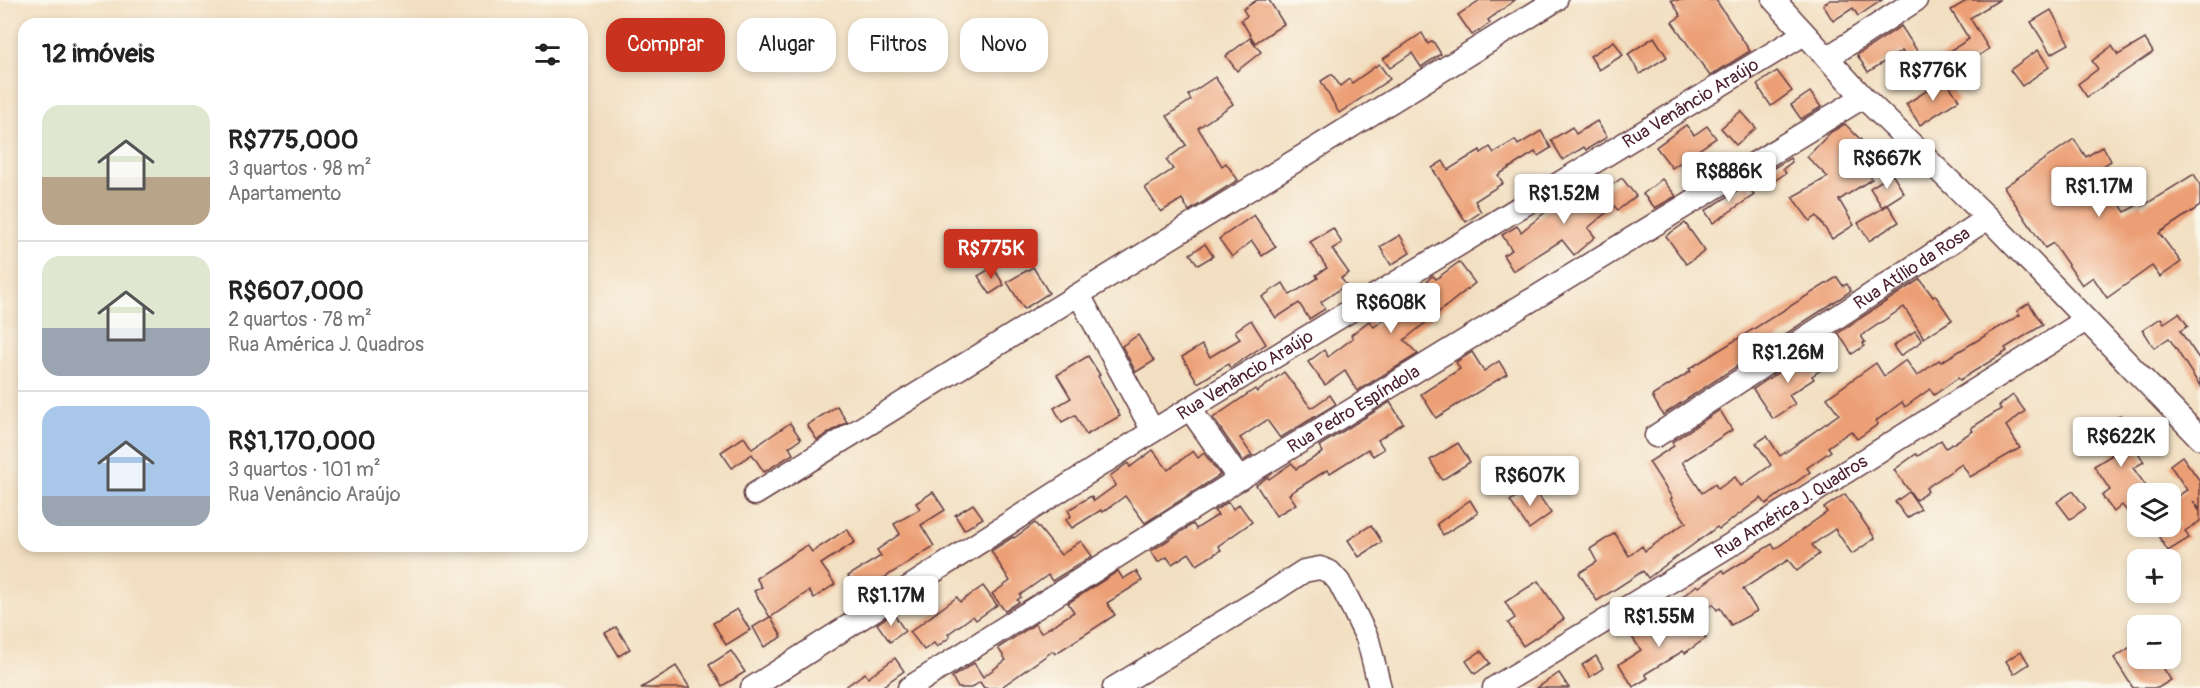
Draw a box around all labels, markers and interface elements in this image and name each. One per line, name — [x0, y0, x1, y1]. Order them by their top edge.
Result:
chip: Comprar — [606, 18, 725, 72]
chip: Alugar — [737, 18, 836, 72]
chip: Filtros — [848, 18, 948, 72]
chip: Novo — [960, 18, 1048, 72]
text: 12 imóveis — [42, 38, 154, 70]
icon: filters — [531, 38, 564, 71]
pin: R$776K — [1884, 51, 1982, 102]
street label: Rua Venâncio Araújo — [1619, 53, 1764, 154]
text: R$776K — [1899, 58, 1967, 83]
text: R$775,000 — [228, 124, 359, 156]
icon: home — [90, 129, 162, 201]
pin: R$667K — [1838, 139, 1936, 190]
text: R$667K — [1853, 146, 1921, 171]
pin: R$886K — [1680, 152, 1778, 203]
text: 3 quartos · 98 m² — [228, 156, 372, 181]
text: R$886K — [1696, 159, 1762, 184]
pin: R$1.17M — [2044, 167, 2154, 218]
pin: R$1.52M — [1509, 174, 1619, 225]
text: R$1.17M — [2065, 174, 2133, 199]
text: Apartamento — [228, 181, 341, 206]
text: R$1.52M — [1528, 181, 1600, 206]
street label: Rua Atílio da Rosa — [1850, 222, 1975, 315]
pin: R$775K — [942, 229, 1040, 280]
text: R$775K — [958, 236, 1024, 261]
text: R$607,000 — [228, 275, 364, 307]
icon: home — [90, 280, 162, 352]
pin: R$608K — [1342, 283, 1440, 334]
text: R$608K — [1356, 290, 1426, 315]
text: 2 quartos · 78 m² — [228, 307, 372, 332]
street label: Rua Venâncio Araújo — [1173, 325, 1318, 426]
text: Rua América J. Quadros — [228, 332, 424, 357]
pin: R$1.26M — [1733, 333, 1843, 384]
text: R$1.26M — [1752, 340, 1824, 365]
street label: Rua Pedro Espíndola — [1283, 360, 1424, 459]
pin: R$622K — [2072, 417, 2170, 468]
text: R$622K — [2087, 424, 2155, 449]
text: R$1,170,000 — [228, 425, 375, 457]
icon: home — [90, 430, 162, 502]
street label: Rua América J. Quadros — [1711, 450, 1872, 564]
pin: R$607K — [1481, 456, 1579, 507]
text: 3 quartos · 101 m² — [228, 457, 380, 482]
text: R$607K — [1495, 463, 1565, 488]
text: Rua Venâncio Araújo — [228, 482, 401, 507]
map controls — [2127, 483, 2181, 669]
button: layers — [2127, 483, 2181, 537]
button: + — [2127, 549, 2181, 603]
pin: R$1.17M — [836, 576, 946, 627]
text: R$1.17M — [857, 583, 925, 608]
pin: R$1.55M — [1604, 597, 1714, 648]
text: R$1.55M — [1624, 604, 1694, 629]
button: − — [2127, 615, 2181, 669]

